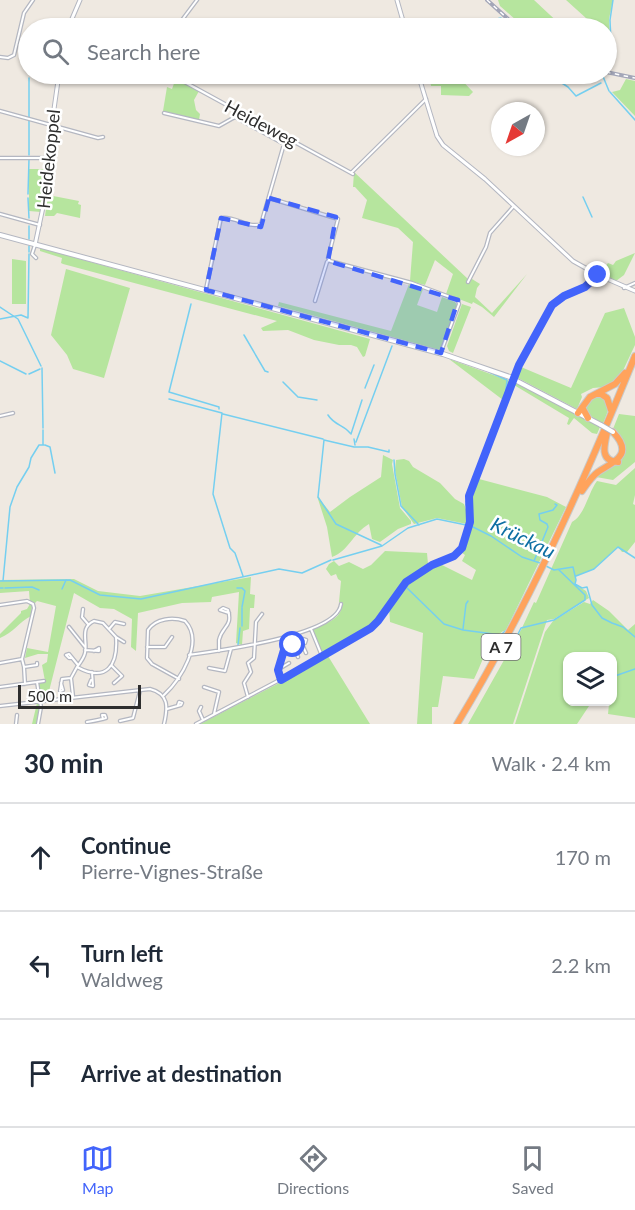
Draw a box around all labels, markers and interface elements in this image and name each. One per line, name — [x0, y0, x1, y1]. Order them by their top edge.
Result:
search box — [18, 18, 617, 84]
icon: search — [39, 35, 72, 68]
text: Search here — [87, 38, 200, 65]
street label: Heideweg — [221, 95, 302, 152]
north arrow — [491, 102, 545, 156]
street label: Heidekoppel — [32, 108, 64, 210]
route end — [584, 261, 610, 287]
water label: Krückau — [487, 511, 560, 563]
route start — [279, 631, 305, 657]
road number: A 7 — [482, 634, 520, 660]
map controls — [563, 652, 617, 706]
button: layers — [563, 652, 617, 706]
scale bar — [18, 682, 141, 710]
text: 500 m — [27, 686, 72, 705]
text: 30 min — [24, 747, 104, 779]
text: Walk · 2.4 km — [492, 751, 611, 775]
text: Continue — [81, 832, 171, 859]
icon: ahead — [24, 841, 57, 874]
text: 170 m — [555, 845, 611, 869]
text: Pierre-Vignes-Straße — [81, 859, 263, 883]
text: Turn left — [81, 940, 163, 967]
icon: left — [24, 949, 57, 982]
text: 2.2 km — [551, 953, 611, 977]
text: Waldweg — [81, 967, 163, 991]
icon: arrive — [24, 1057, 57, 1090]
text: Arrive at destination — [81, 1060, 282, 1087]
tab: Map — [81, 1142, 114, 1197]
tab: Directions — [277, 1142, 349, 1197]
tab: Saved — [512, 1142, 554, 1197]

